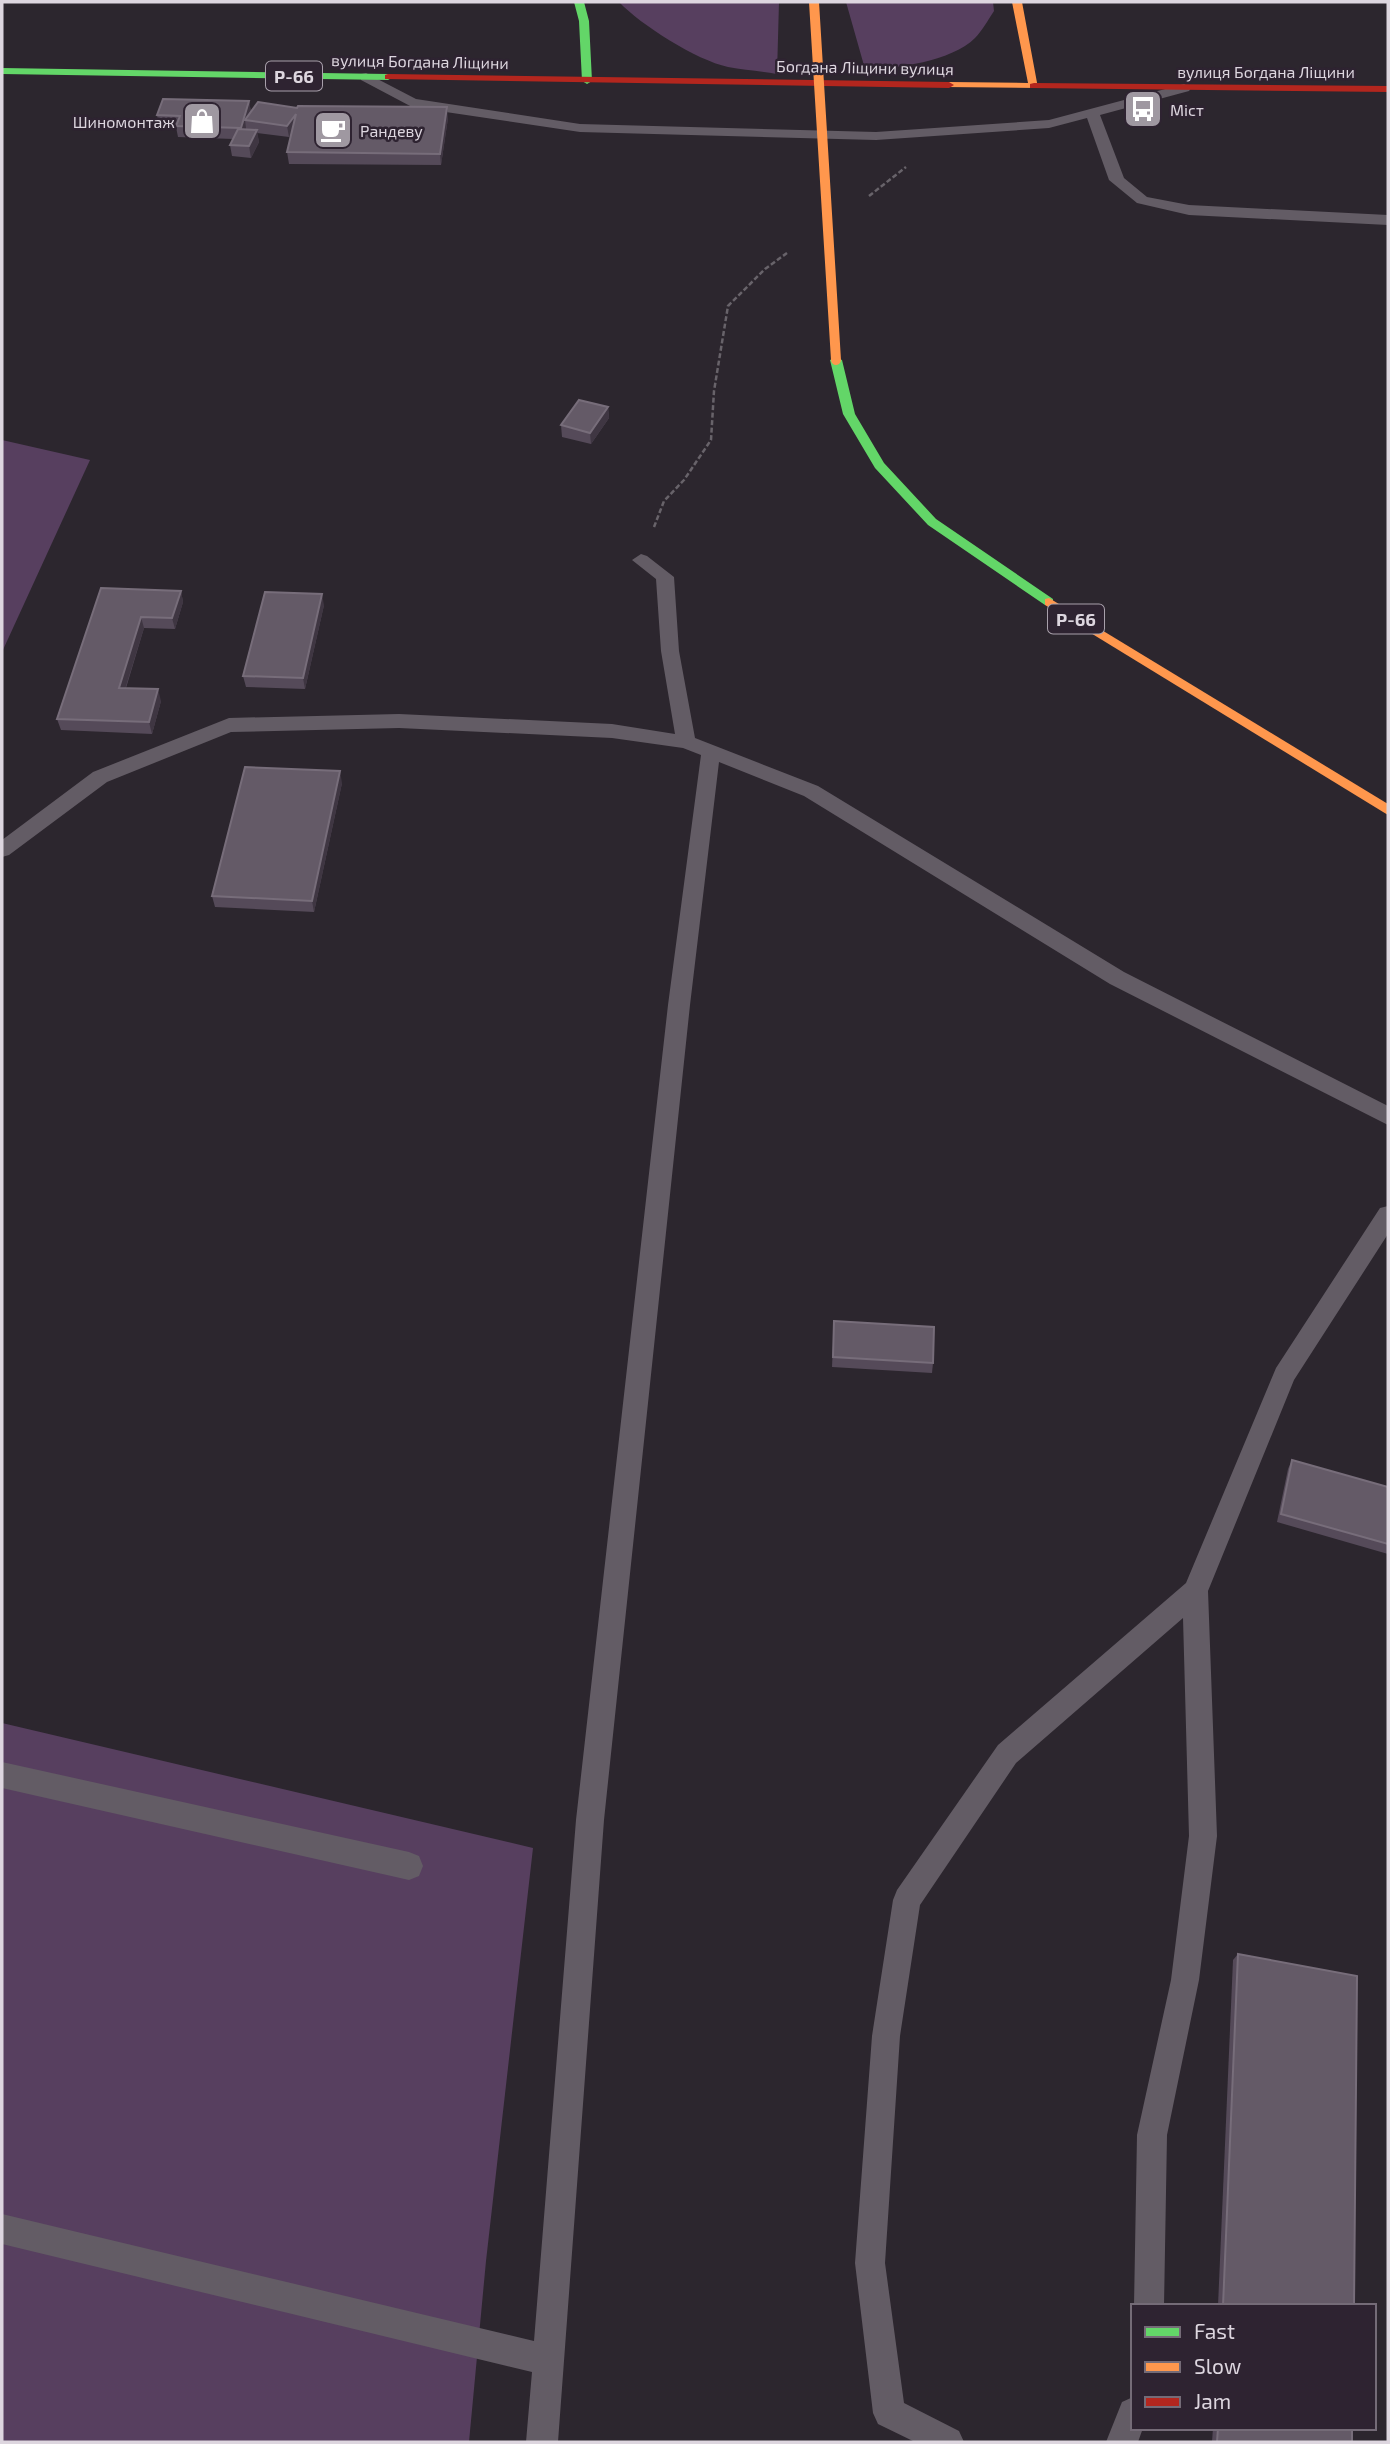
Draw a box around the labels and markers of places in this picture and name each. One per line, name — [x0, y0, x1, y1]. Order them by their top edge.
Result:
bus stop icon: Міст — [1122, 88, 1164, 130]
shop icon: Шиномонтаж — [181, 100, 223, 142]
place label: Міст — [1170, 100, 1204, 119]
cafe icon: Рандеву — [312, 109, 354, 151]
place label: Шиномонтаж — [73, 112, 175, 131]
place label: Рандеву — [360, 121, 423, 141]

